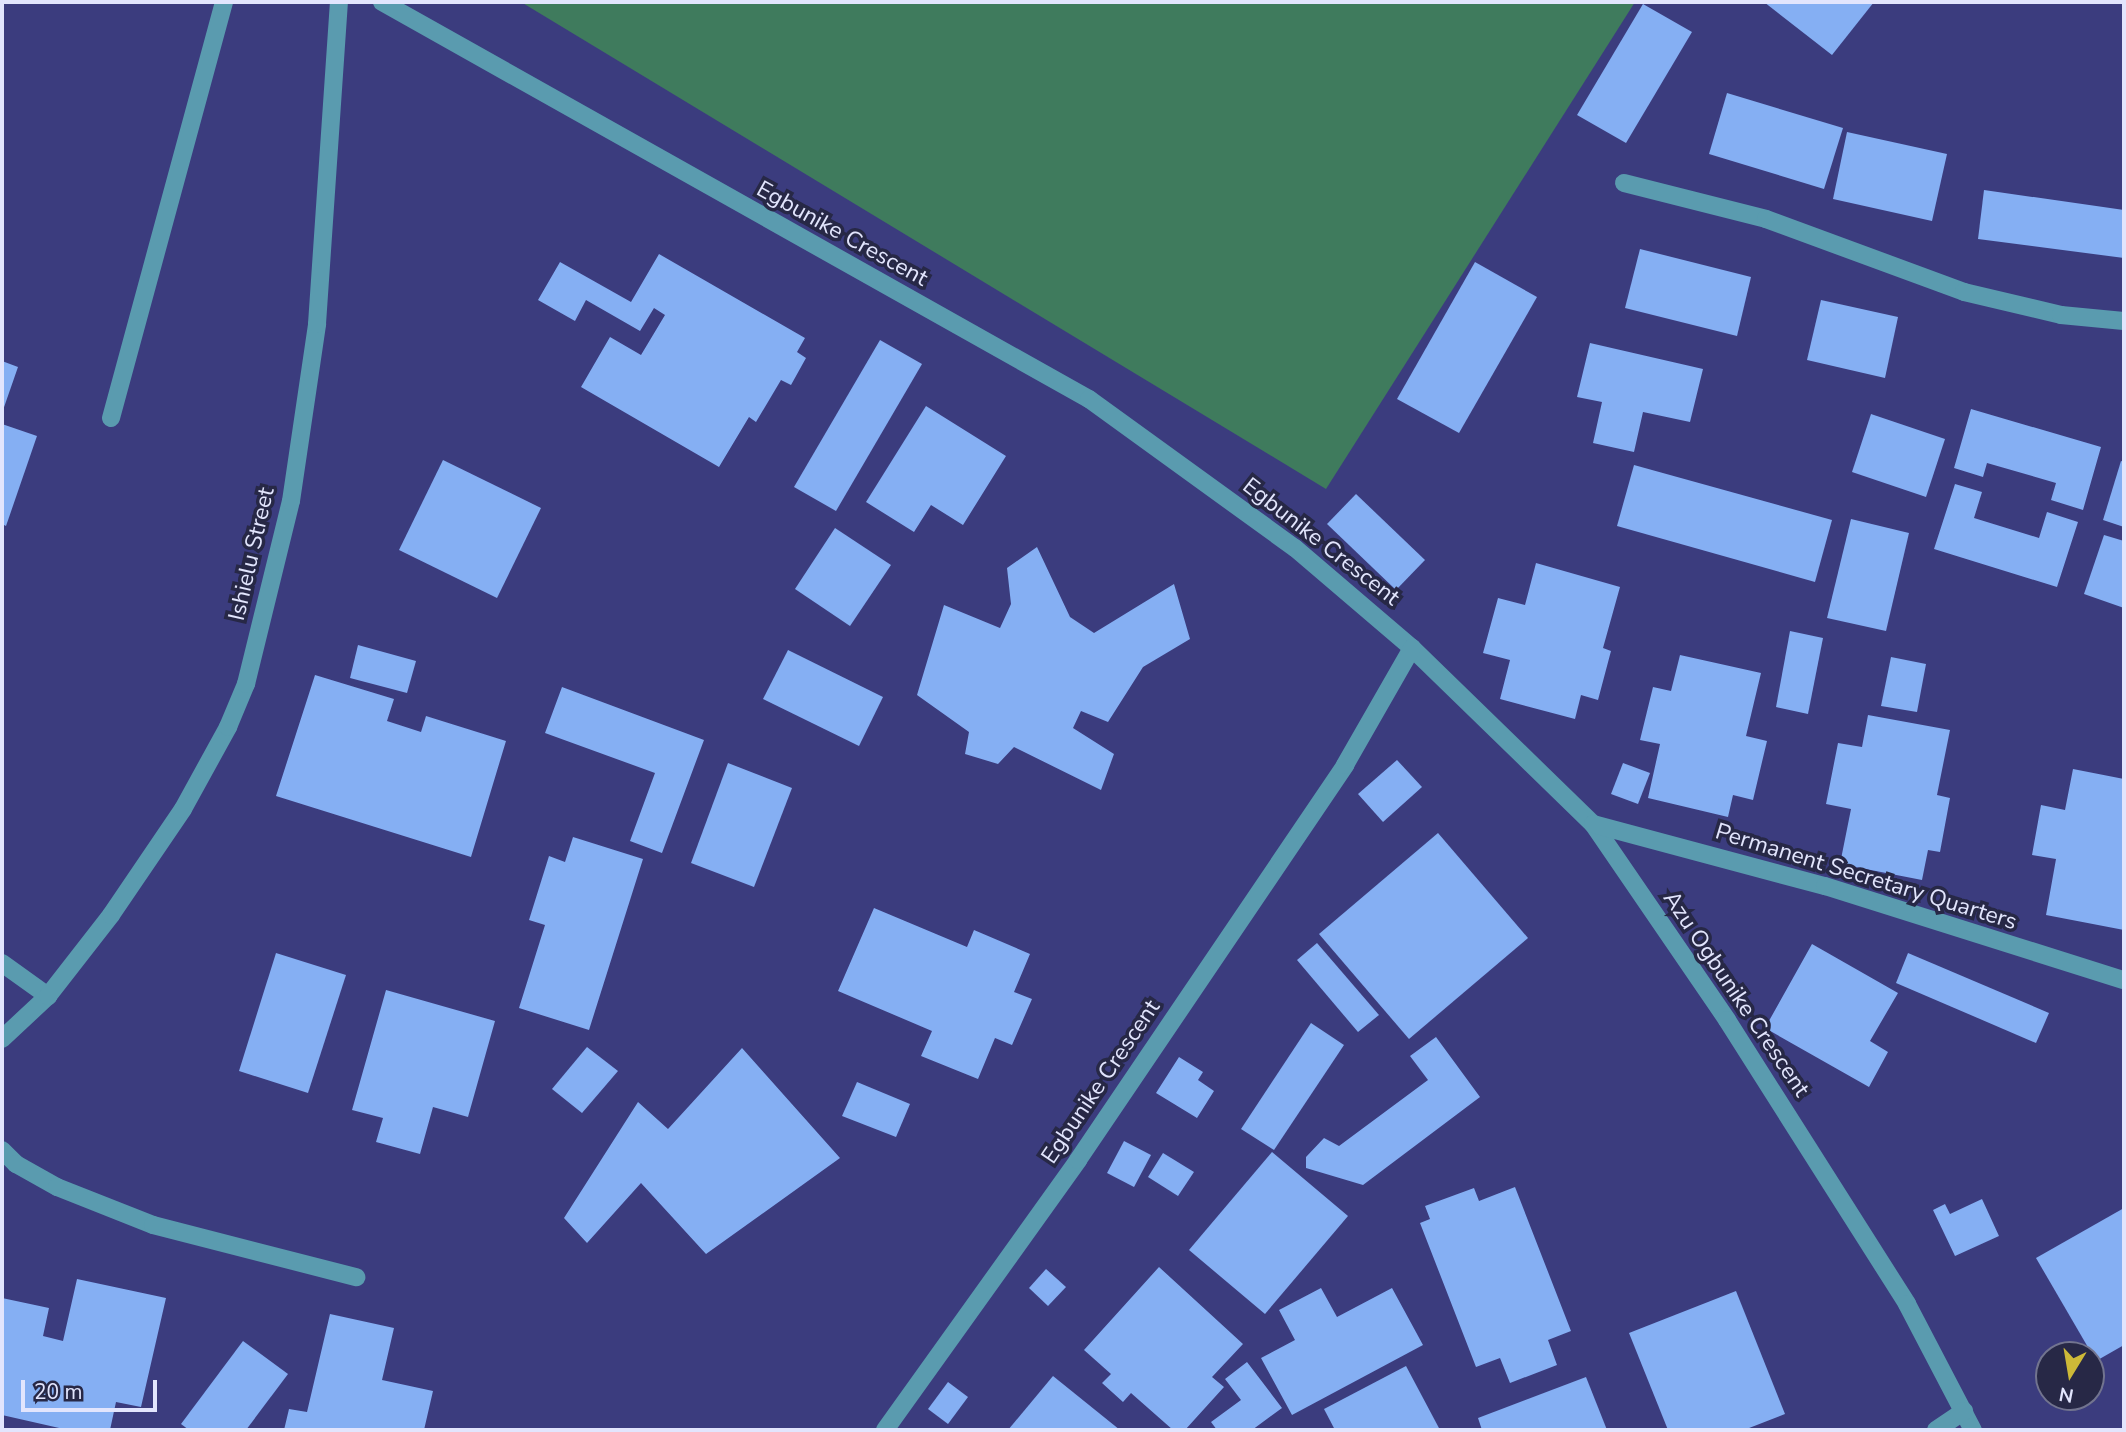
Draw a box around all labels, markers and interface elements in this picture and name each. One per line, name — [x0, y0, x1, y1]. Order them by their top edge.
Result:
street label: Egbunike Crescent — [752, 176, 932, 292]
street label: Egbunike Crescent — [1237, 472, 1405, 612]
street label: Ishielu Street — [223, 485, 281, 623]
street label: Permanent Secretary Quarters — [1712, 818, 2020, 936]
street label: Azu Ogbunike Crescent — [1657, 886, 1815, 1102]
street label: Egbunike Crescent — [1036, 995, 1166, 1169]
north arrow — [2035, 1341, 2105, 1411]
scale bar — [24, 1366, 161, 1410]
text: 20 m — [34, 1378, 83, 1406]
text: N — [2057, 1381, 2076, 1409]

